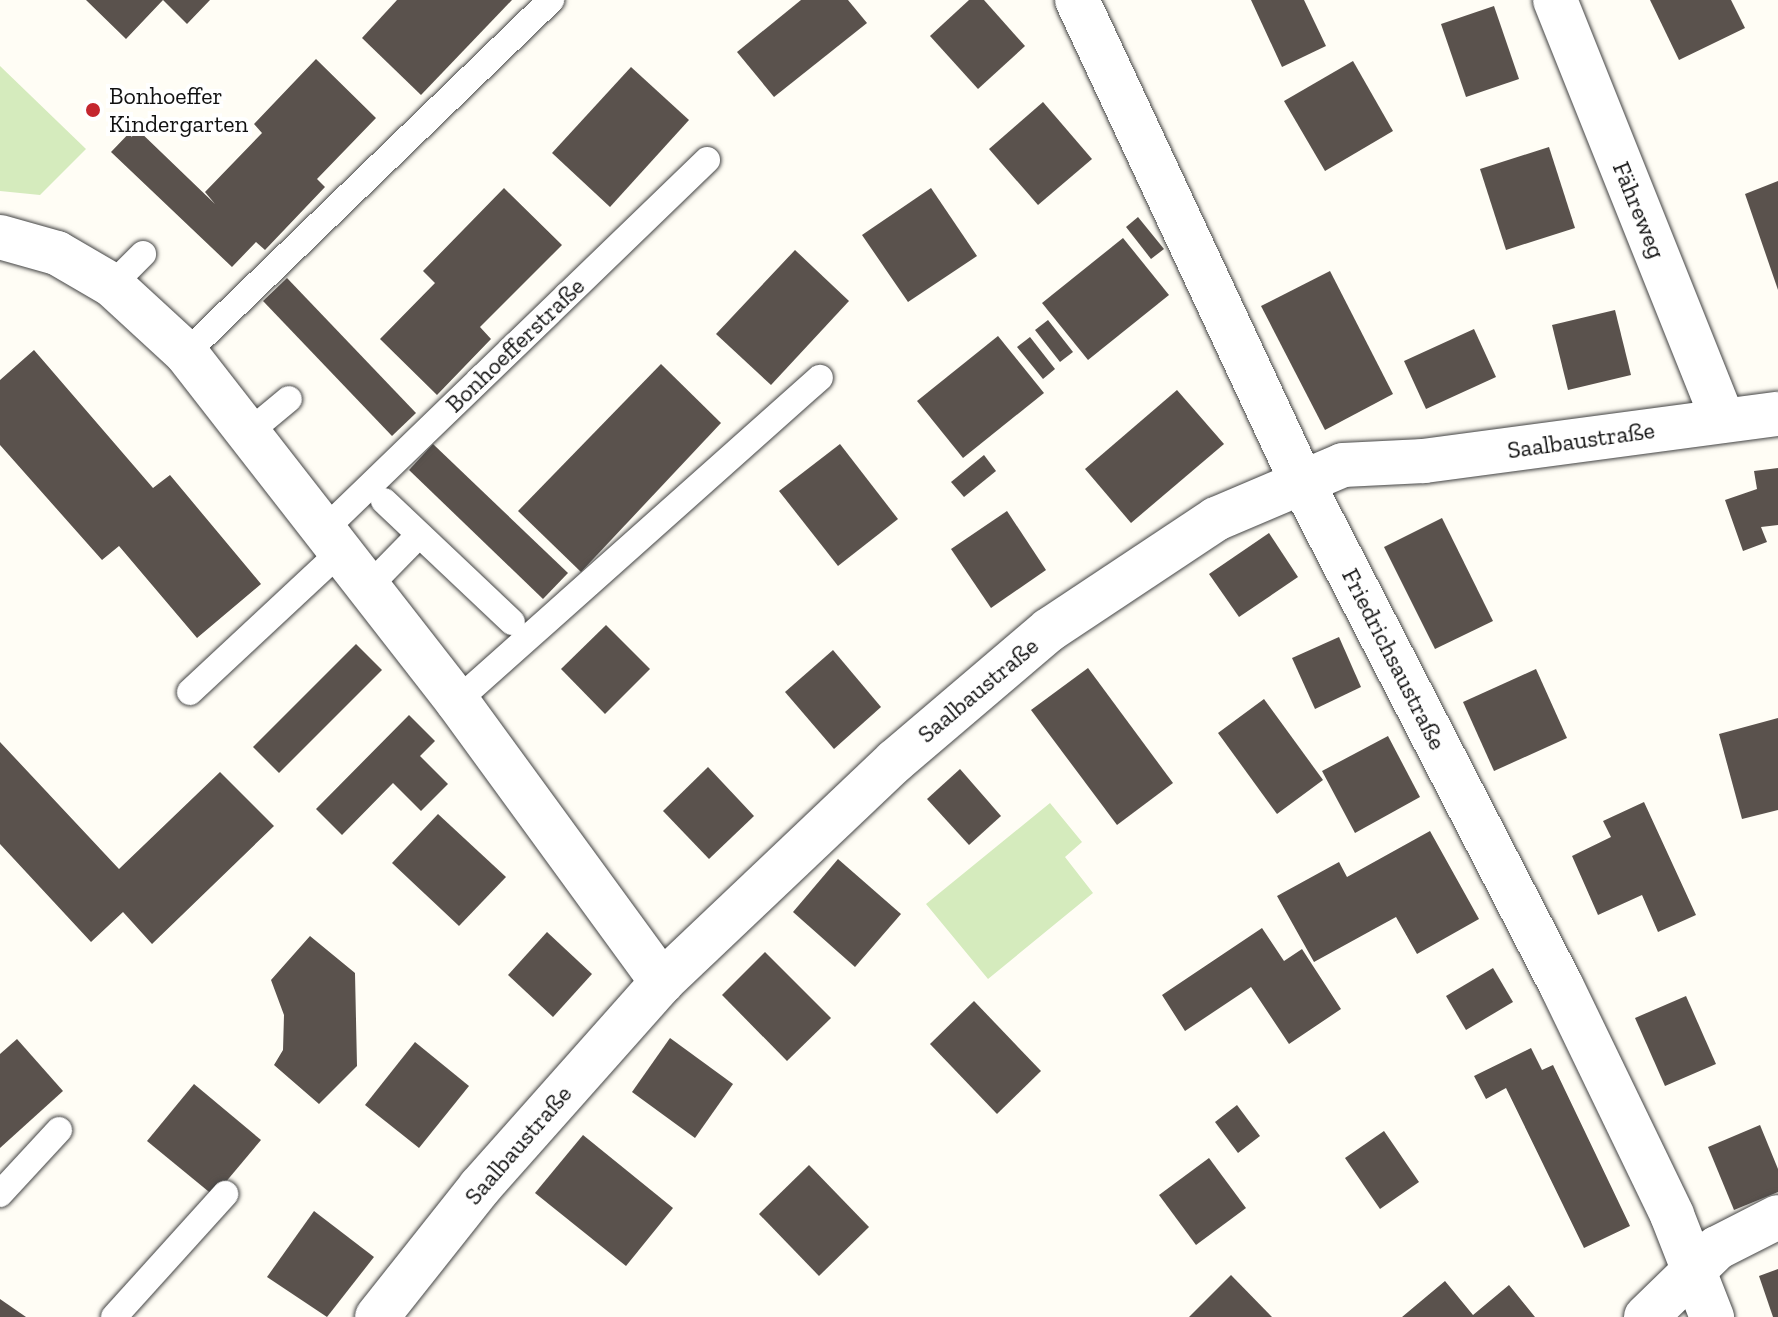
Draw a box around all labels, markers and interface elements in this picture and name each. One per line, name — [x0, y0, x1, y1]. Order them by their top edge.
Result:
place label: Bonhoeffer Kindergarten — [109, 82, 248, 138]
marker: Bonhoeffer Kindergarten — [84, 101, 102, 119]
street label: Fähreweg — [1607, 157, 1671, 263]
street label: Bonhoefferstraße — [440, 272, 590, 418]
street label: Saalbaustraße — [1506, 415, 1656, 465]
street label: Friedrichsaustraße — [1336, 564, 1452, 754]
street label: Saalbaustraße — [912, 631, 1044, 749]
street label: Saalbaustraße — [459, 1080, 577, 1210]

